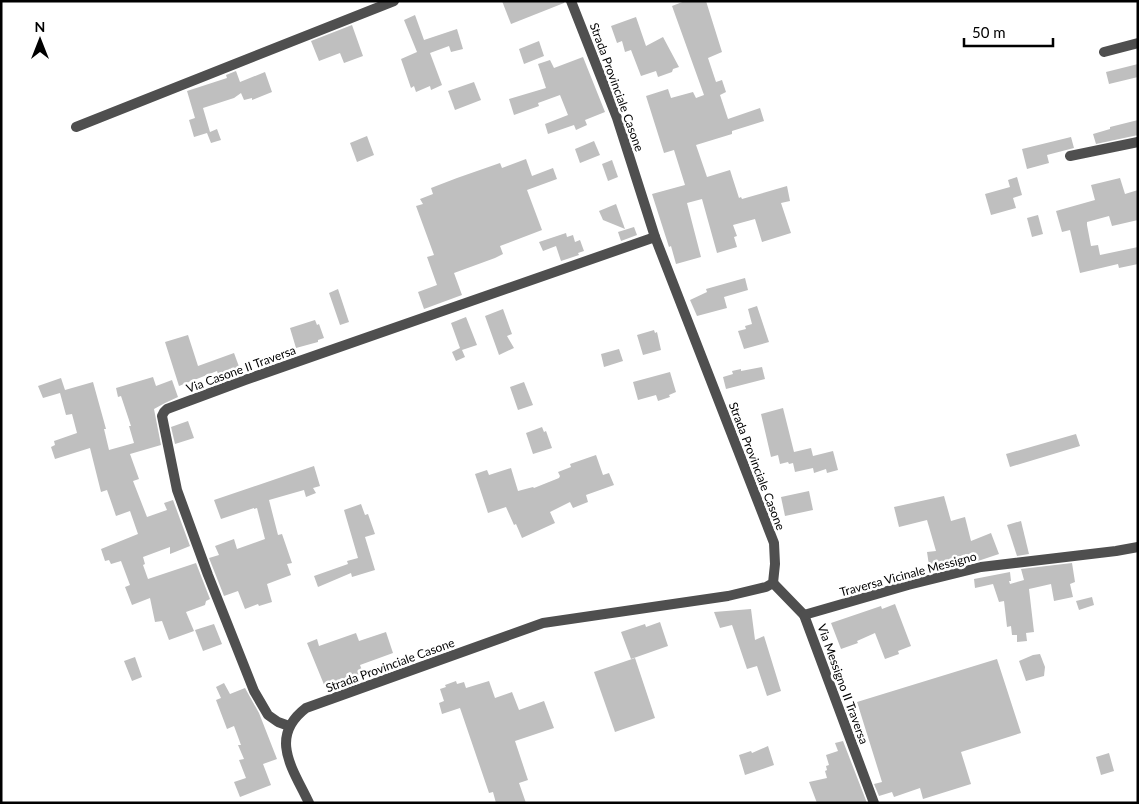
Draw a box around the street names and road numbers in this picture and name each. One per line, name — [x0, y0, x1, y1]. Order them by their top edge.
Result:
street label: Strada Provinciale Casone — [587, 21, 647, 153]
street label: Via Casone II Traversa — [184, 342, 298, 396]
street label: Strada Provinciale Casone — [726, 400, 788, 532]
street label: Traversa Vicinale Messigno — [838, 548, 978, 600]
street label: Via Messigno II Traversa — [814, 622, 872, 746]
street label: Strada Provinciale Casone — [324, 635, 456, 695]

